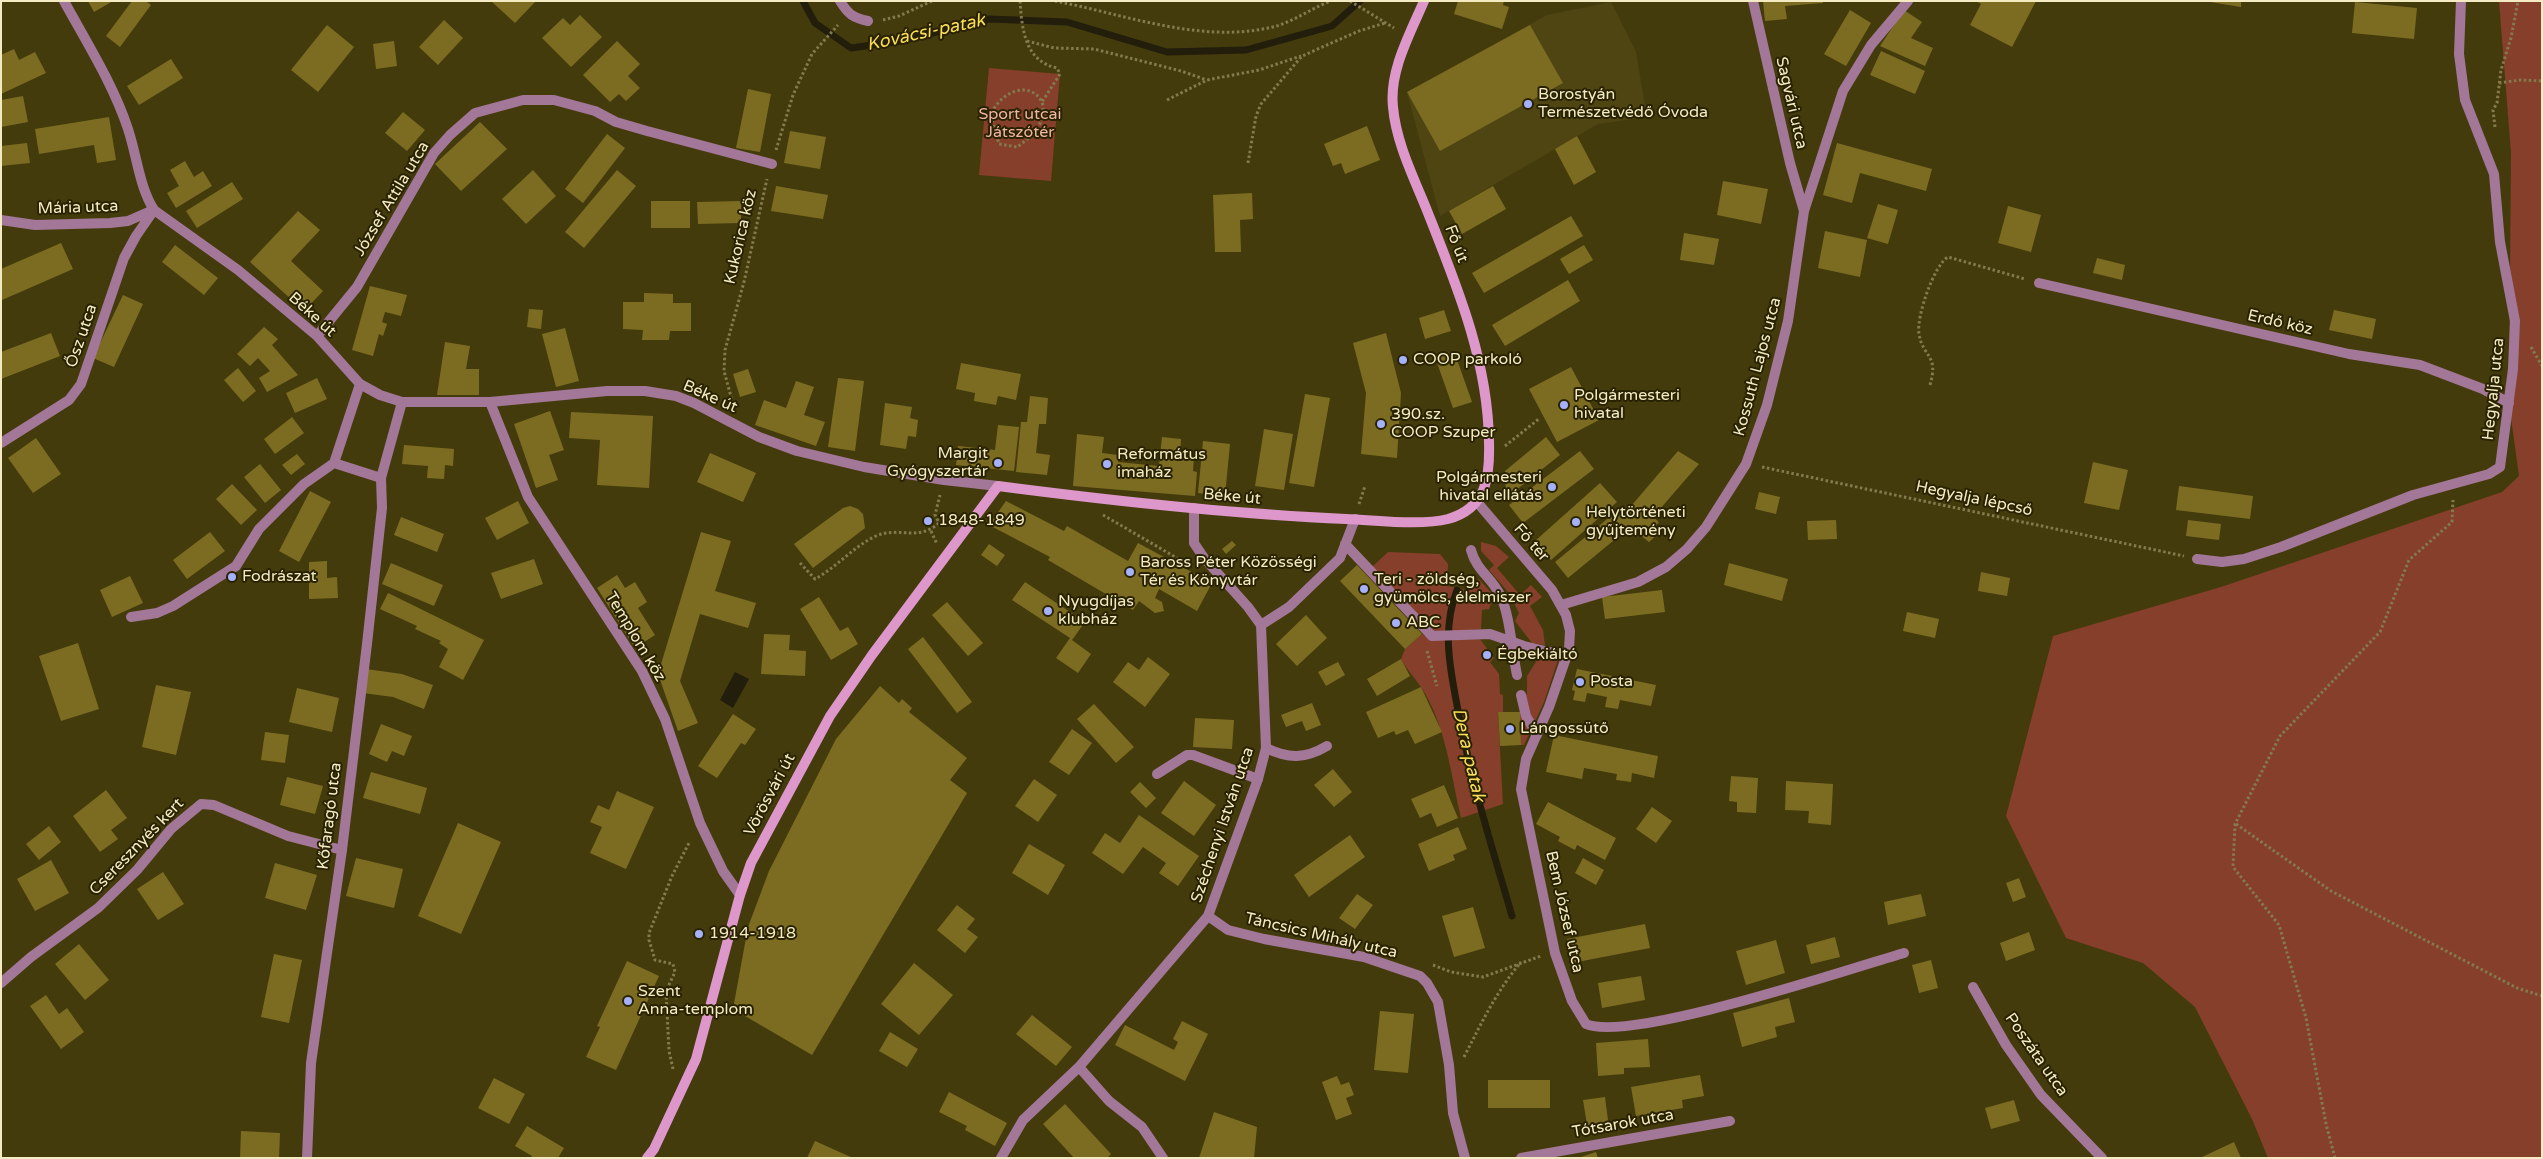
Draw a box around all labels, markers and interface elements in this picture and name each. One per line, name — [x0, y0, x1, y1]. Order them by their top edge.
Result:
water label: Kovácsi-patak — [865, 10, 987, 56]
street label: Sagvári utca — [1771, 55, 1811, 151]
place label: Borostyán Természetvédő Óvoda — [1538, 85, 1708, 123]
marker: Borostyán Természetvédő Óvoda — [1522, 98, 1534, 110]
park label: Sport utcai Játszótér — [978, 105, 1062, 143]
street label: József Attila utca — [350, 138, 434, 260]
street label: Kukorica köz — [721, 188, 761, 286]
street label: Mária utca — [37, 197, 119, 219]
street label: Fő út — [1440, 222, 1472, 266]
street label: Béke út — [284, 289, 340, 341]
street label: Kossuth Lajos utca — [1730, 296, 1786, 438]
street label: Ősz utca — [62, 302, 102, 370]
street label: Erdő köz — [2246, 306, 2314, 340]
street label: Hegyalja utca — [2479, 337, 2509, 441]
place label: COOP parkoló — [1413, 350, 1522, 370]
marker: COOP parkoló — [1397, 354, 1409, 366]
street label: Béke út — [680, 376, 740, 418]
place label: Polgármesteri hivatal — [1574, 386, 1680, 424]
marker: Polgármesteri hivatal — [1558, 399, 1570, 411]
place label: 390.sz. COOP Szuper — [1391, 405, 1496, 443]
marker: 390.sz. COOP Szuper — [1375, 418, 1387, 430]
place label: Margit Gyógyszertár — [887, 444, 988, 482]
place label: Református imaház — [1117, 445, 1206, 483]
marker: Margit Gyógyszertár — [992, 457, 1004, 469]
marker: Református imaház — [1101, 458, 1113, 470]
place label: Polgármesteri hivatal ellátás — [1436, 468, 1542, 506]
street label: Hegyalja lépcső — [1914, 477, 2034, 521]
marker: Polgármesteri hivatal ellátás — [1546, 481, 1558, 493]
street label: Béke út — [1202, 485, 1262, 509]
place label: Helytörténeti gyűjtemény — [1586, 503, 1686, 541]
place label: 1848-1849 — [938, 511, 1025, 531]
marker: 1848-1849 — [922, 515, 934, 527]
marker: Helytörténeti gyűjtemény — [1570, 516, 1582, 528]
street label: Fő tér — [1509, 520, 1553, 566]
place label: Baross Péter Közösségi Tér és Könyvtár — [1140, 553, 1317, 591]
marker: Baross Péter Közösségi Tér és Könyvtár — [1124, 566, 1136, 578]
place label: Fodrászat — [242, 567, 317, 587]
place label: Teri - zöldség, gyümölcs, élelmiszer — [1374, 570, 1531, 608]
marker: Fodrászat — [226, 571, 238, 583]
marker: Teri - zöldség, gyümölcs, élelmiszer — [1358, 583, 1370, 595]
street label: Templom köz — [601, 589, 669, 685]
place label: Nyugdíjas klubház — [1058, 592, 1134, 630]
marker: Nyugdíjas klubház — [1042, 605, 1054, 617]
place label: ABC — [1406, 613, 1440, 633]
marker: ABC — [1390, 617, 1402, 629]
place label: Égbekiáltó — [1497, 645, 1578, 665]
marker: Égbekiáltó — [1481, 649, 1493, 661]
place label: Posta — [1590, 672, 1633, 692]
marker: Posta — [1574, 676, 1586, 688]
water label: Dera-patak — [1447, 706, 1489, 804]
place label: Lángossütő — [1520, 719, 1609, 739]
marker: Lángossütő — [1504, 723, 1516, 735]
street label: Széchenyi István utca — [1187, 745, 1259, 905]
street label: Vörösvári út — [740, 750, 800, 840]
street label: Kőfaragó utca — [314, 761, 346, 871]
street label: Cseresznyés kert — [86, 795, 188, 899]
street label: Bem József utca — [1541, 849, 1587, 975]
street label: Táncsics Mihály utca — [1243, 909, 1399, 963]
place label: 1914-1918 — [709, 924, 796, 944]
marker: 1914-1918 — [693, 928, 705, 940]
place label: Szent Anna-templom — [638, 982, 753, 1020]
marker: Szent Anna-templom — [622, 995, 634, 1007]
street label: Poszáta utca — [2000, 1010, 2072, 1100]
street label: Tótsarok utca — [1571, 1106, 1675, 1142]

